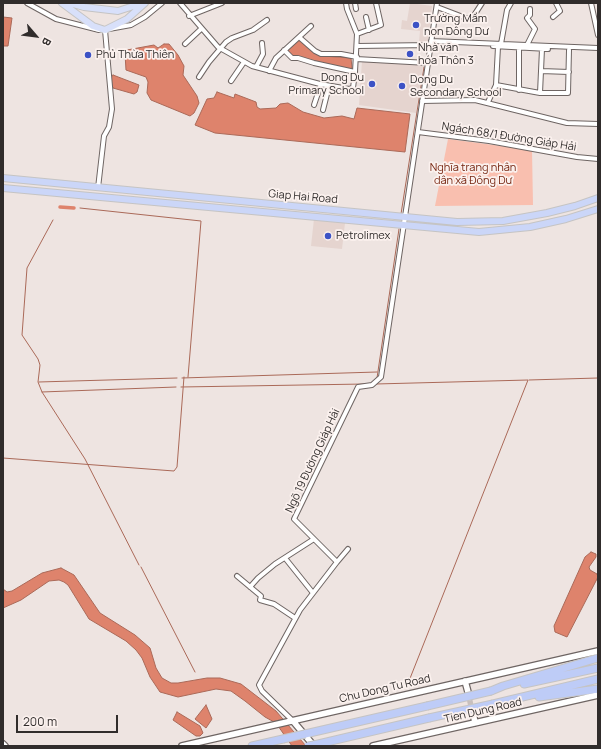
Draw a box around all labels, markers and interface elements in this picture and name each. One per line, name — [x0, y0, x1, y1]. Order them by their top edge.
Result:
place label: Trường Mầm non Đông Dư — [424, 12, 489, 38]
north arrow — [16, 16, 56, 56]
marker: Trường Mầm non Đông Dư — [411, 20, 421, 30]
text: B — [39, 35, 55, 48]
place label: Nhà văn hóa Thôn 3 — [418, 41, 474, 67]
place label: Phủ Thừa Thiên — [96, 48, 174, 62]
marker: Nhà văn hóa Thôn 3 — [405, 49, 415, 59]
marker: Phủ Thừa Thiên — [83, 50, 93, 60]
place label: Dong Du Primary School — [289, 71, 364, 97]
place label: Dong Du Secondary School — [410, 73, 502, 99]
marker: Dong Du Primary School — [367, 79, 377, 89]
marker: Dong Du Secondary School — [397, 81, 407, 91]
street label: Ngách 68/1 Đường Giáp Hải — [441, 120, 577, 154]
park label: Nghĩa trang nhân dân xã Đông Dư — [430, 161, 516, 187]
street label: Giap Hai Road — [268, 187, 338, 207]
place label: Petrolimex — [336, 229, 390, 243]
marker: Petrolimex — [323, 231, 333, 241]
street label: Ngõ 19 Đường Giáp Hải — [283, 407, 343, 515]
street label: Chu Dong Tu Road — [338, 672, 432, 706]
street label: Tien Dung Road — [443, 696, 523, 726]
scale bar — [18, 707, 120, 733]
text: 200 m — [23, 713, 57, 730]

